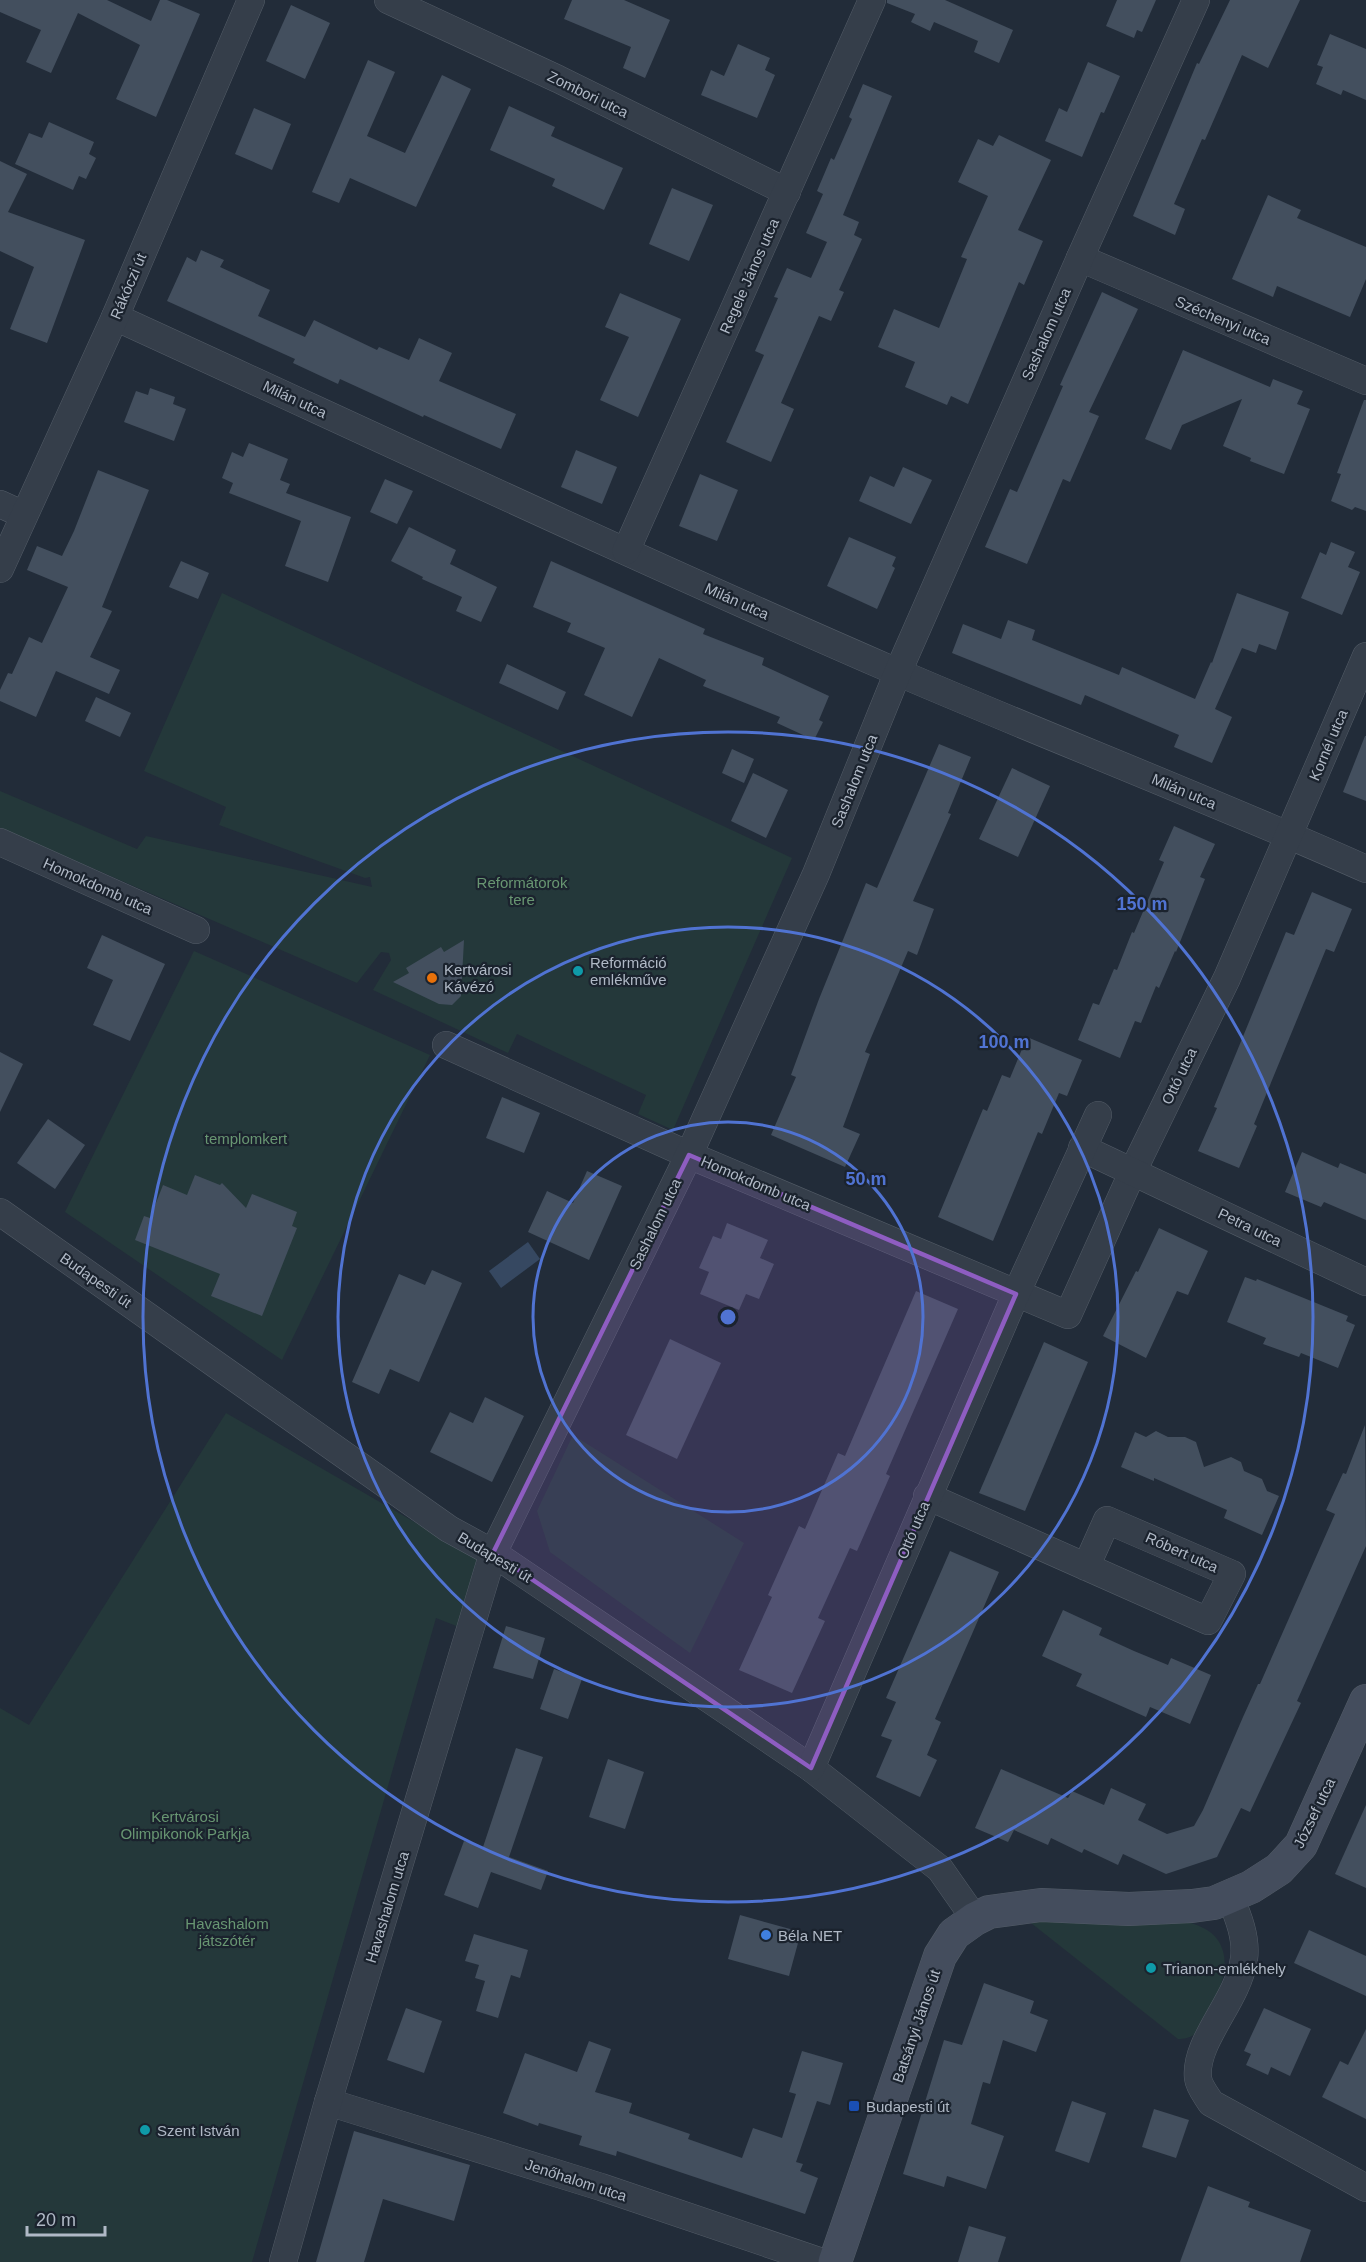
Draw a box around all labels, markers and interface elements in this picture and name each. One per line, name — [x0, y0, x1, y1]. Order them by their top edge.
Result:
street label: Zombori utca — [545, 67, 632, 121]
street label: Regele János utca — [716, 215, 782, 336]
street label: Rákóczi út — [106, 250, 150, 322]
street label: Sashalom utca — [1018, 285, 1074, 383]
street label: Széchenyi utca — [1173, 292, 1274, 348]
street label: Milán utca — [260, 377, 330, 421]
street label: Milán utca — [702, 579, 772, 623]
street label: Kornél utca — [1305, 706, 1351, 783]
street label: Sashalom utca — [828, 731, 881, 830]
street label: Milán utca — [1149, 770, 1219, 812]
street label: Homokdomb utca — [41, 854, 156, 918]
park label: Reformátorok tere — [477, 874, 568, 908]
text: 150 m — [1116, 894, 1168, 914]
place label: Reformáció emlékműve — [590, 954, 667, 988]
place label: Kertvárosi Kávézó — [444, 961, 512, 995]
marker: Reformáció emlékműve — [571, 964, 585, 978]
marker: Kertvárosi Kávézó — [425, 971, 439, 985]
text: 100 m — [978, 1032, 1030, 1052]
street label: Ottó utca — [1158, 1044, 1200, 1107]
park label: templomkert — [205, 1130, 288, 1147]
street label: Homokdomb utca — [699, 1152, 814, 1214]
text: 50 m — [845, 1169, 887, 1189]
street label: Sashalom utca — [626, 1175, 685, 1272]
street label: Petra utca — [1216, 1204, 1285, 1250]
street label: Budapesti út — [57, 1249, 136, 1311]
centre of rings — [718, 1307, 738, 1327]
street label: Ottó utca — [893, 1498, 933, 1561]
street label: Budapesti út — [455, 1528, 536, 1586]
street label: Róbert utca — [1143, 1528, 1221, 1576]
street label: József utca — [1290, 1775, 1339, 1851]
park label: Kertvárosi Olimpikonok Parkja — [120, 1808, 250, 1842]
street label: Havashalom utca — [362, 1848, 412, 1965]
park label: Havashalom játszótér — [185, 1915, 269, 1949]
place label: Béla NET — [778, 1927, 842, 1944]
marker: Béla NET — [759, 1928, 773, 1942]
place label: Trianon-emlékhely — [1163, 1960, 1286, 1977]
marker: Trianon-emlékhely — [1144, 1961, 1158, 1975]
street label: Batsányi János út — [889, 1966, 944, 2085]
place label: Budapesti út — [866, 2098, 950, 2115]
marker: Budapesti út — [847, 2099, 861, 2113]
place label: Szent István — [157, 2122, 240, 2139]
marker: Szent István — [138, 2123, 152, 2137]
street label: Jenőhalom utca — [523, 2156, 630, 2205]
scale bar — [27, 2199, 105, 2237]
text: 20 m — [36, 2210, 76, 2230]

